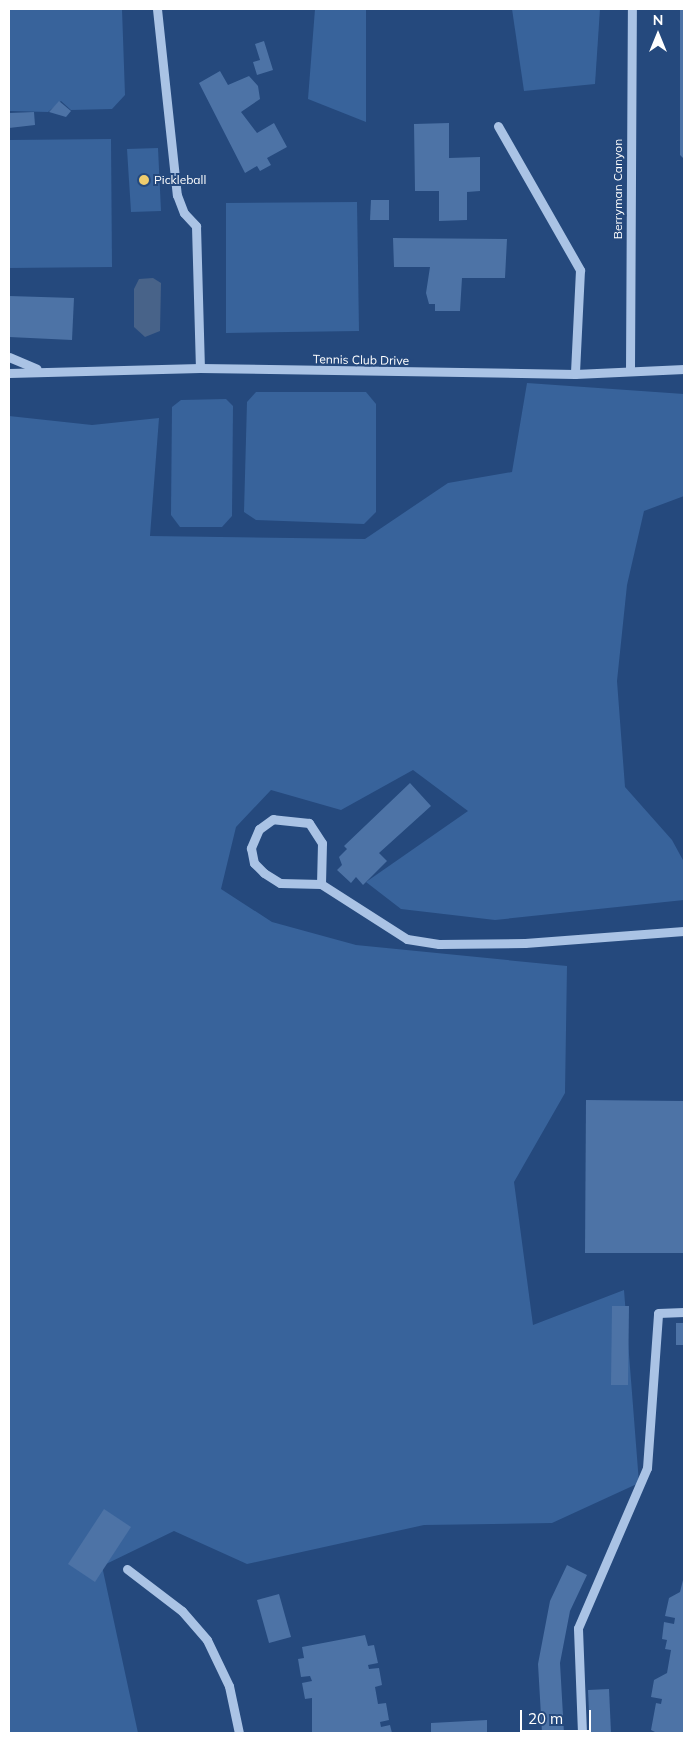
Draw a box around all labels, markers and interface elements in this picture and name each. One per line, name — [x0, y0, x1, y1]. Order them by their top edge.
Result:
north arrow — [633, 10, 683, 60]
text: N — [653, 11, 663, 29]
street label: Berryman Canyon — [611, 139, 625, 239]
place label: Pickleball — [154, 173, 206, 187]
marker: Pickleball — [138, 174, 150, 186]
street label: Tennis Club Drive — [313, 352, 409, 368]
scale bar — [523, 1700, 594, 1732]
text: 20 m — [528, 1709, 563, 1728]

